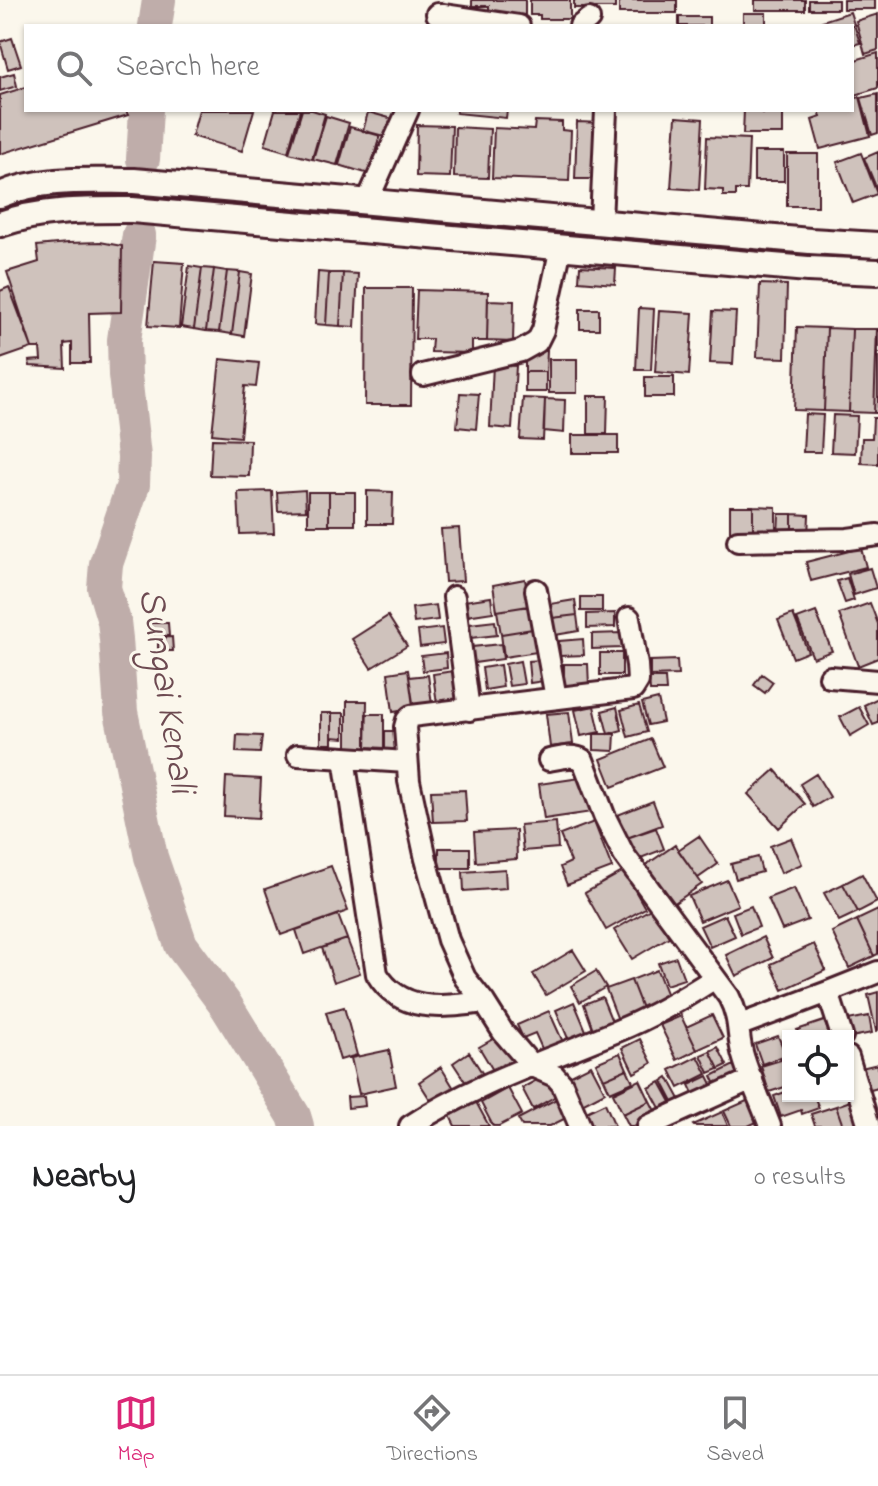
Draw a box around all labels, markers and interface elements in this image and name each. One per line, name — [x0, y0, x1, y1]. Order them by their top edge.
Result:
search box — [24, 24, 854, 112]
icon: search — [52, 46, 96, 90]
text: Search here — [116, 46, 260, 90]
water label: Sungai Kenali — [121, 585, 209, 801]
map controls — [782, 1030, 854, 1102]
button: locate — [782, 1030, 854, 1102]
text: Nearby — [32, 1153, 136, 1203]
text: 0 results — [754, 1159, 846, 1197]
tab: Map — [114, 1391, 158, 1471]
tab: Directions — [387, 1391, 478, 1471]
tab: Saved — [706, 1391, 764, 1471]

